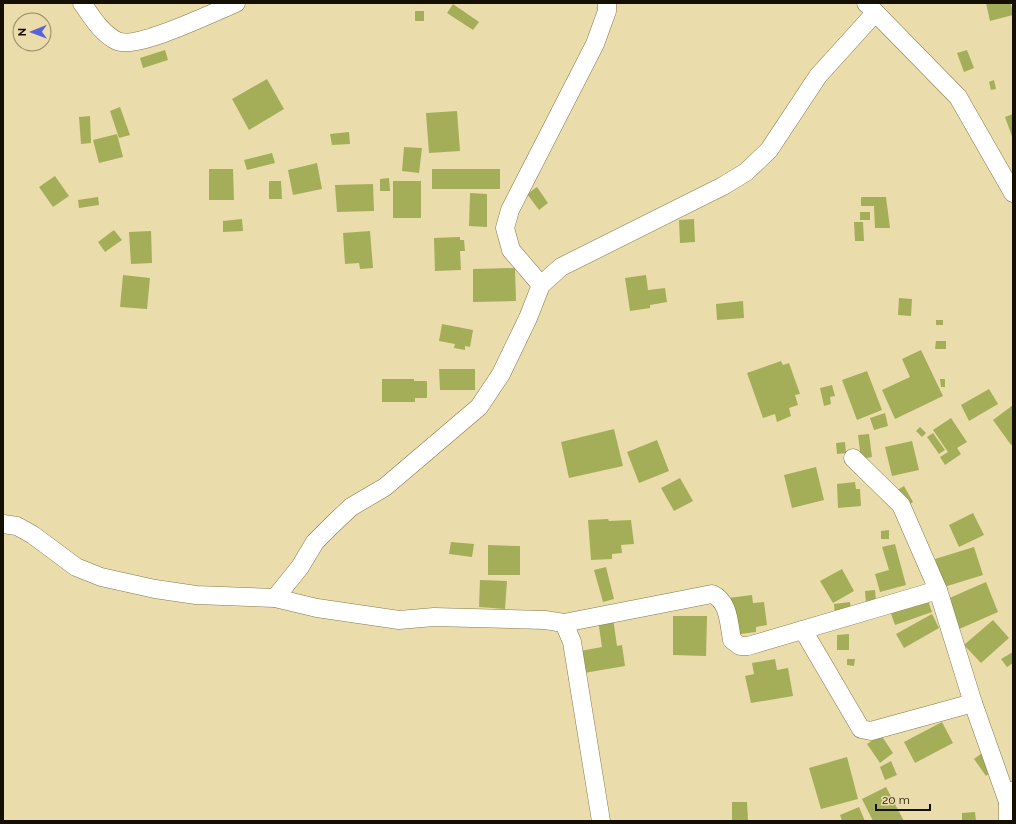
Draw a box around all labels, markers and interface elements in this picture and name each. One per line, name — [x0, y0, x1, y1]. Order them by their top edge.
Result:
north arrow — [12, 12, 52, 52]
text: N — [16, 28, 29, 36]
scale bar — [876, 786, 930, 812]
text: 20 m — [882, 793, 910, 807]

